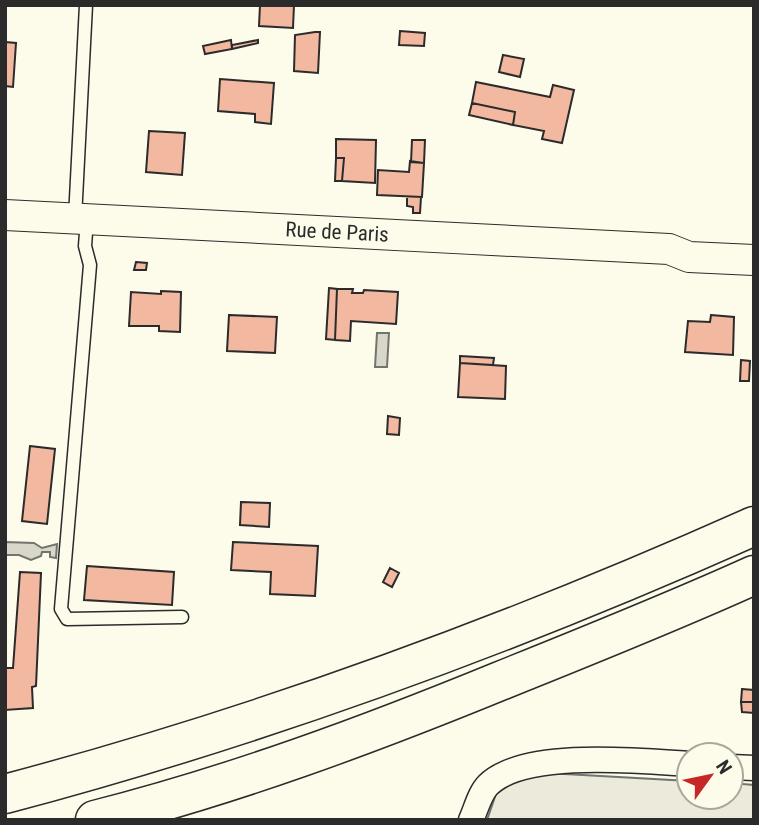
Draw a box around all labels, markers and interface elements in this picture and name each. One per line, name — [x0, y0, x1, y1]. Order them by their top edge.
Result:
street label: Rue de Paris — [285, 217, 389, 247]
north arrow — [675, 741, 745, 811]
text: N — [711, 756, 737, 778]

